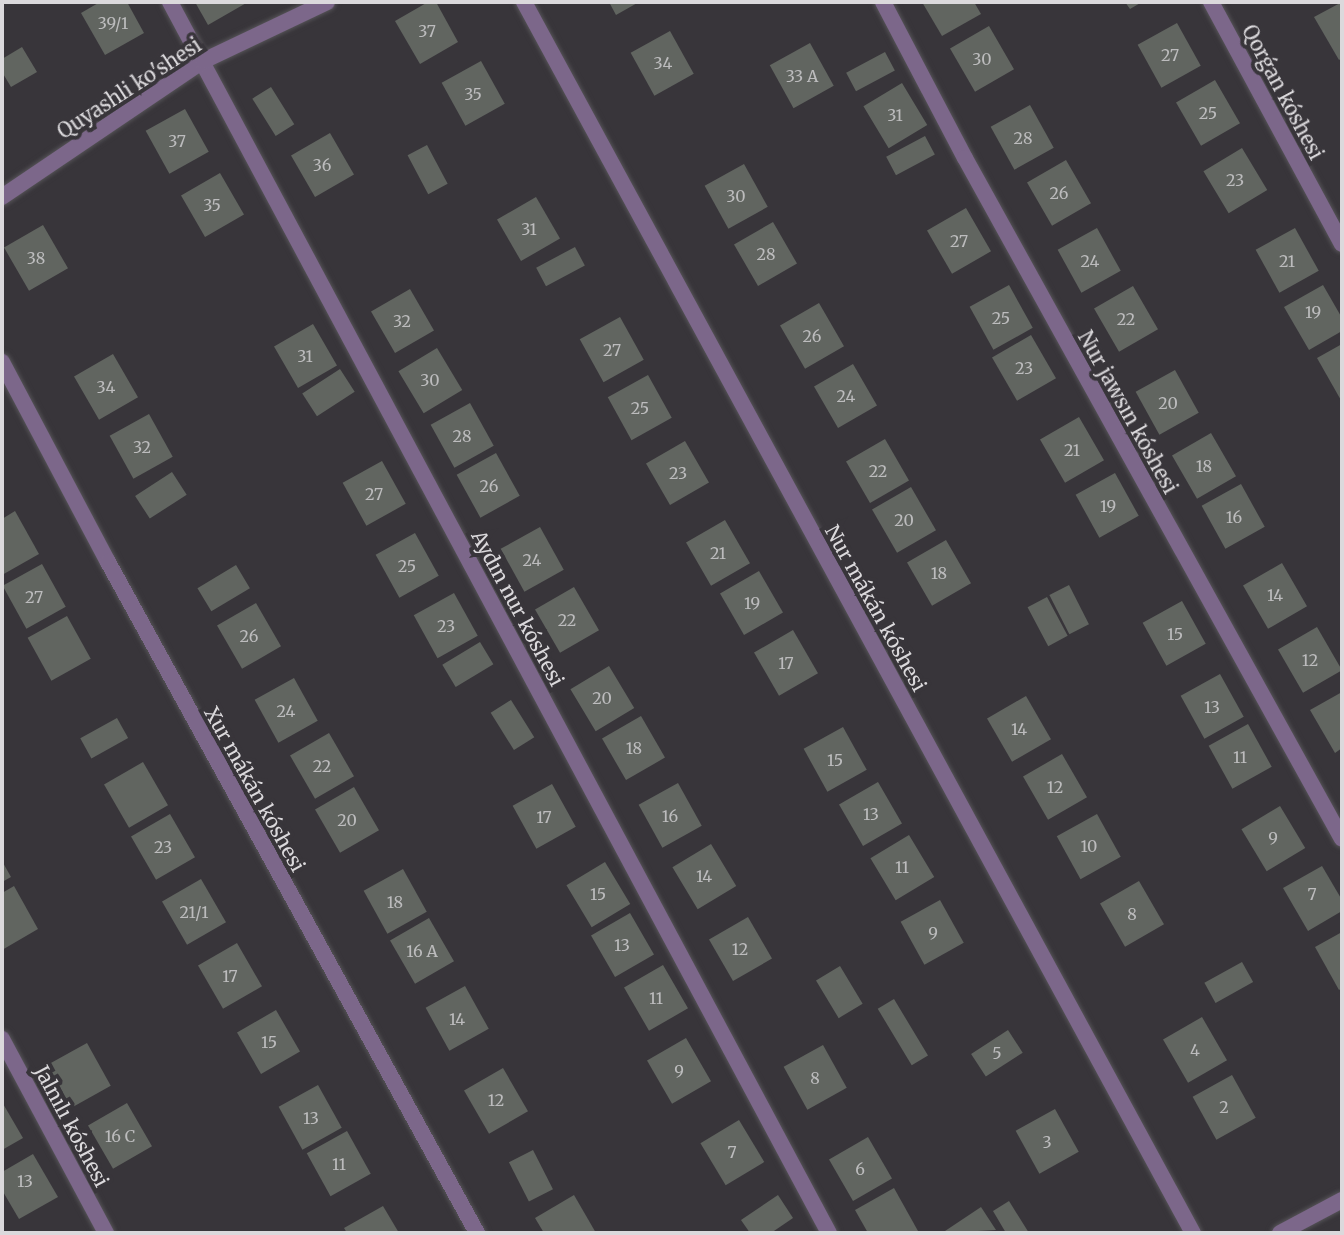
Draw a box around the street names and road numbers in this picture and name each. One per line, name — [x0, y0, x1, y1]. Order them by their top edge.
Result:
street label: Qorǵan kóshesi — [1237, 21, 1329, 163]
street label: Quyashli ko'shesi — [53, 33, 205, 143]
street label: Nur jawsın kóshesi — [1073, 326, 1183, 498]
street label: Nur mákán kóshesi — [820, 521, 932, 695]
street label: Aydın nur kóshesi — [467, 526, 569, 690]
street label: Xur mákán kóshesi — [200, 702, 310, 876]
street label: Jalnılı kóshesi — [30, 1061, 114, 1191]

